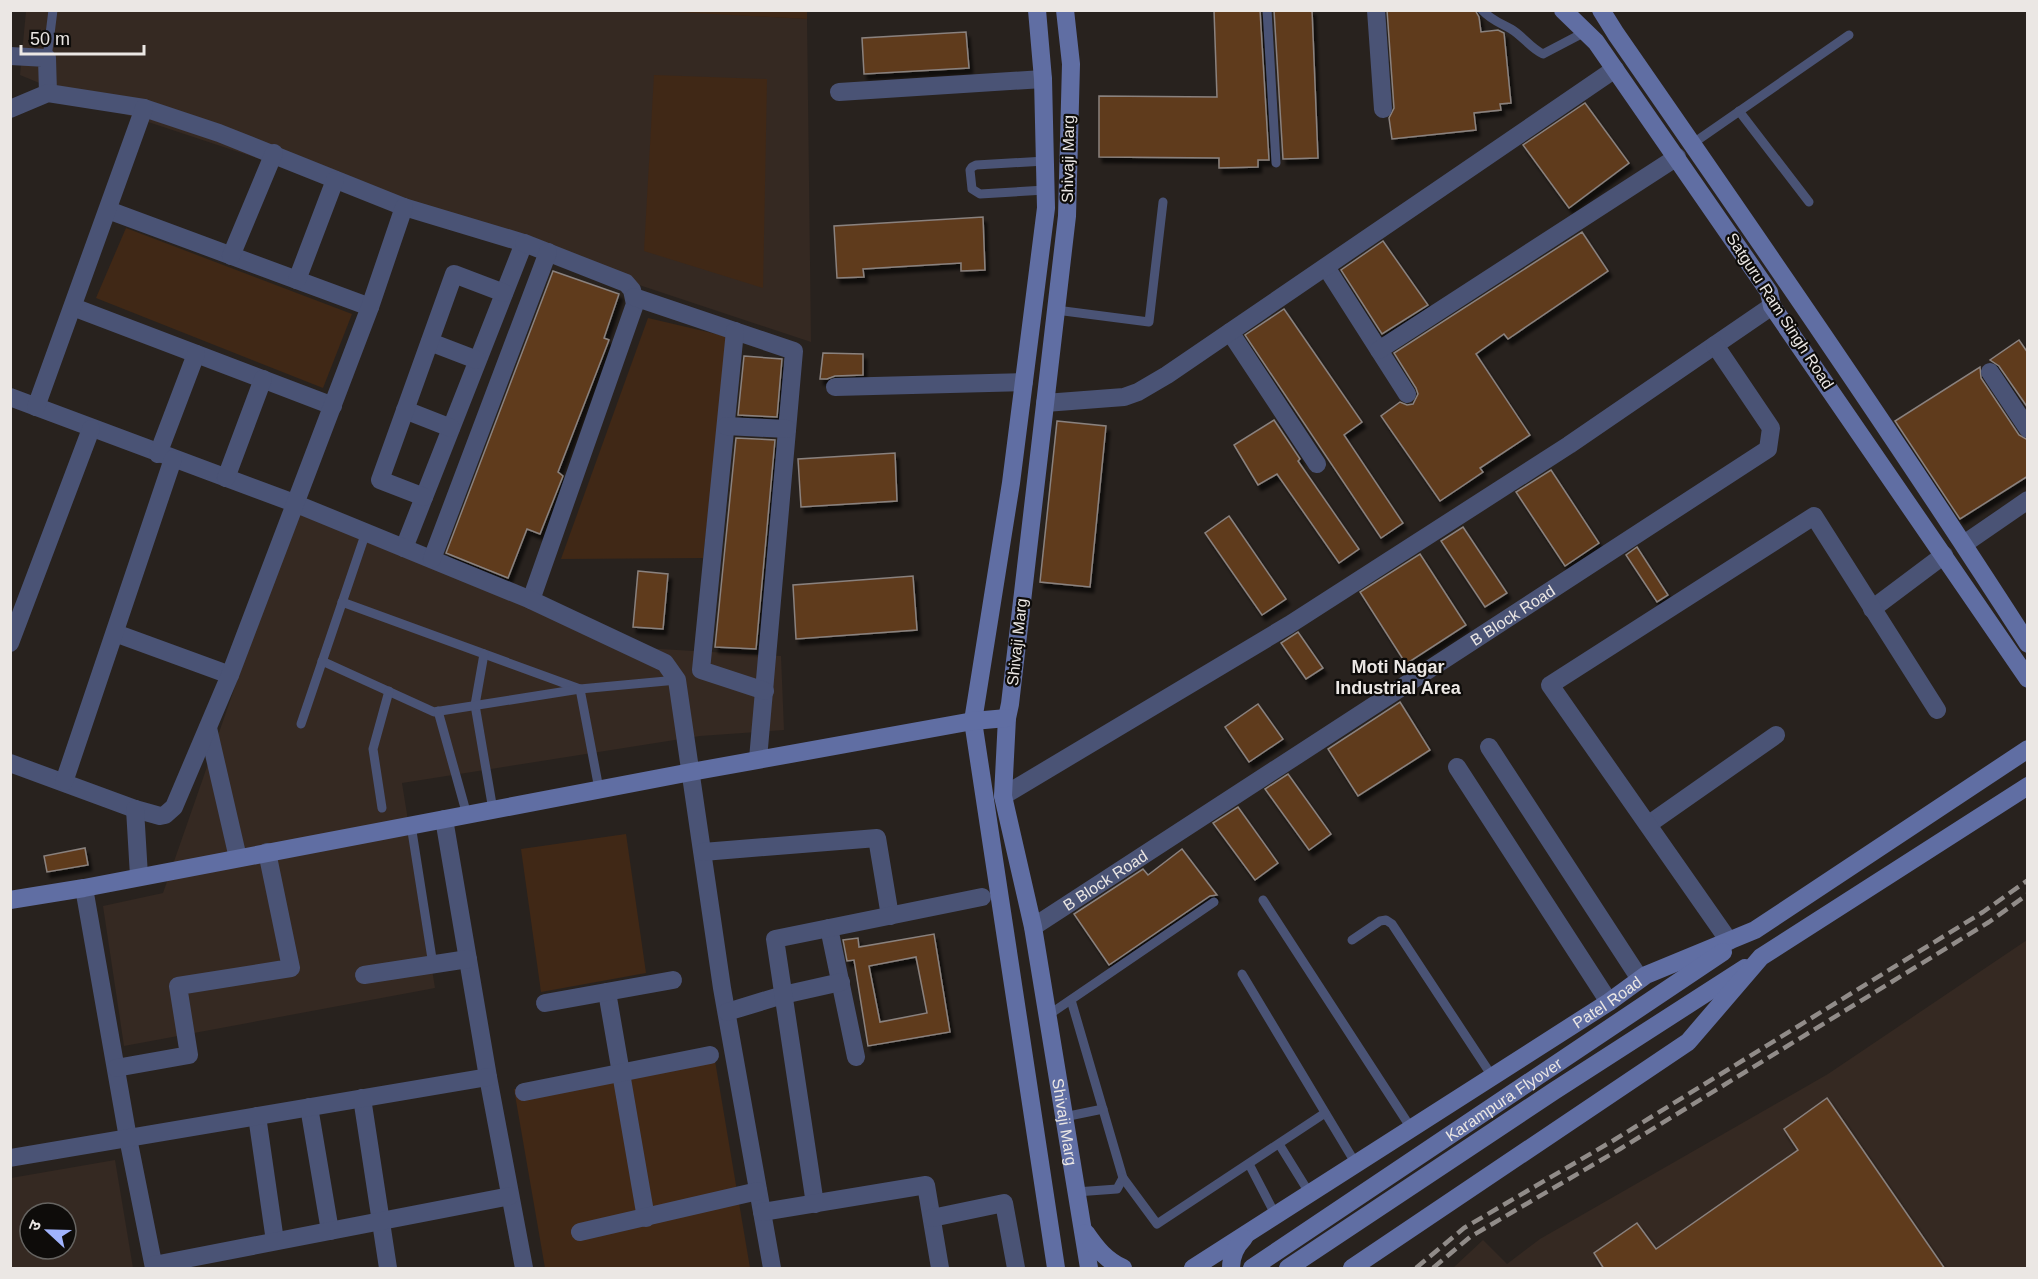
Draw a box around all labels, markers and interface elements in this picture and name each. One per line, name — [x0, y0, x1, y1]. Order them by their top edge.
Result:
scale bar — [21, 18, 144, 56]
text: 50 m — [30, 29, 70, 49]
street label: Shivaji Marg — [1059, 115, 1077, 203]
street label: Satguru Ram Singh Road — [1723, 230, 1837, 392]
street label: B Block Road — [1467, 582, 1558, 649]
street label: Shivaji Marg — [1004, 597, 1030, 687]
district label: Moti Nagar Industrial Area — [1335, 657, 1462, 698]
street label: B Block Road — [1060, 847, 1150, 914]
street label: Patel Road — [1570, 973, 1645, 1031]
street label: Karampura Flyover — [1442, 1054, 1565, 1144]
street label: Shivaji Marg — [1049, 1077, 1081, 1167]
north arrow — [18, 1201, 78, 1261]
text: उ — [25, 1217, 44, 1233]

